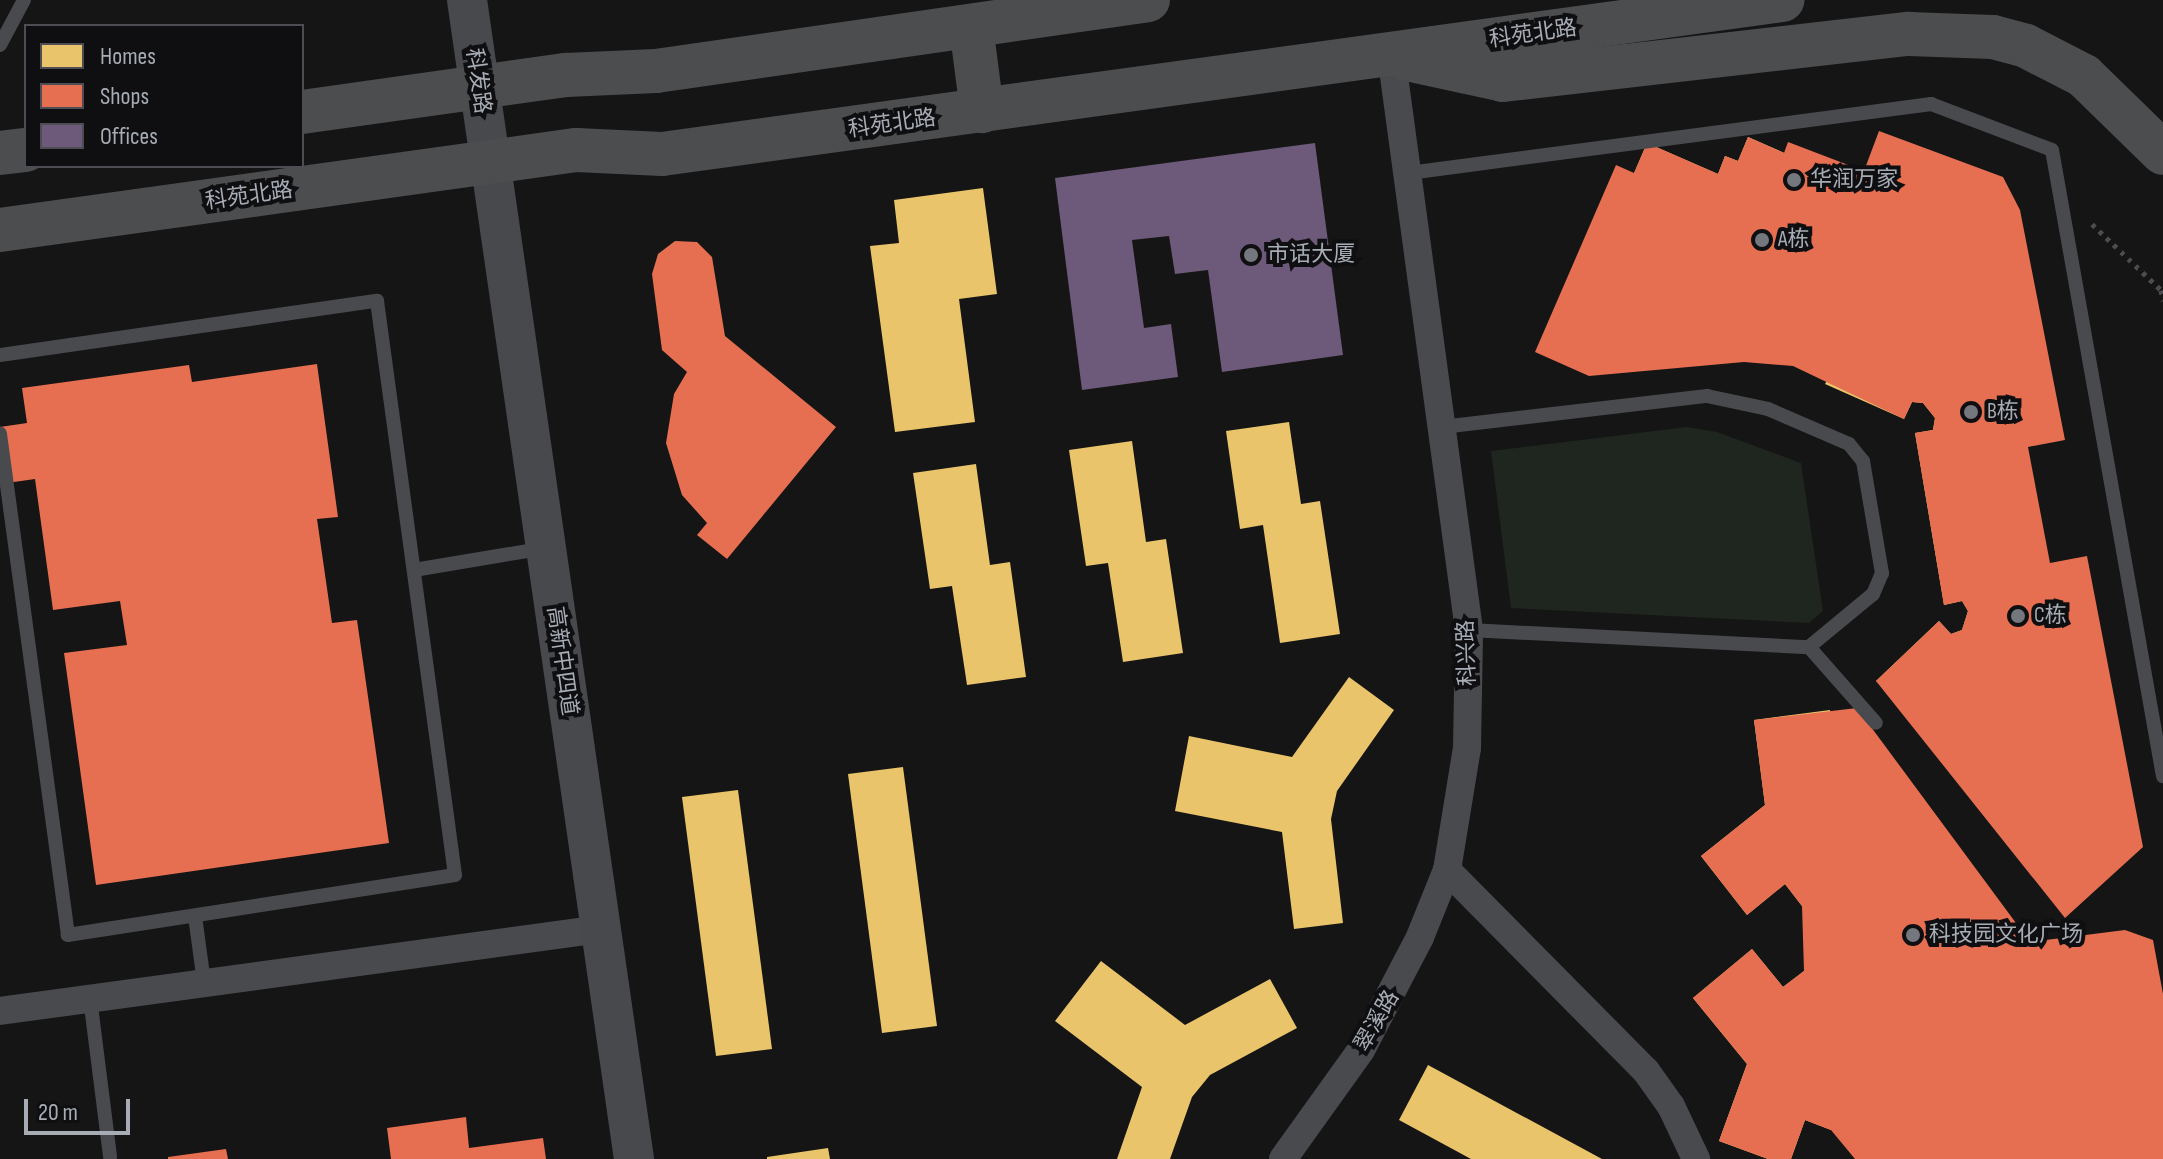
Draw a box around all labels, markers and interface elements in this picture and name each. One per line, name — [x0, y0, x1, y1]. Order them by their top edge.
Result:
street label: 科苑北路 — [1488, 15, 1578, 53]
legend — [24, 24, 304, 168]
text: Homes — [100, 42, 156, 71]
street label: 科发路 — [460, 46, 496, 116]
text: Shops — [100, 82, 149, 111]
street label: 科苑北路 — [847, 105, 937, 143]
text: Offices — [100, 122, 158, 151]
place label: 华润万家 — [1810, 167, 1898, 193]
marker: 华润万家 — [1785, 171, 1803, 189]
street label: 科苑北路 — [204, 177, 294, 215]
place label: A栋 — [1778, 227, 1809, 253]
marker: A栋 — [1753, 231, 1771, 249]
place label: 市话大厦 — [1267, 242, 1355, 268]
marker: 市话大厦 — [1242, 246, 1260, 264]
place label: B栋 — [1987, 399, 2019, 425]
marker: B栋 — [1962, 403, 1980, 421]
place label: C栋 — [2034, 603, 2067, 629]
street label: 高新中四道 — [541, 605, 583, 717]
marker: C栋 — [2009, 607, 2027, 625]
street label: 科兴路 — [1453, 620, 1481, 686]
place label: 科技园文化广场 — [1929, 922, 2083, 948]
marker: 科技园文化广场 — [1904, 926, 1922, 944]
street label: 翠溪路 — [1349, 986, 1405, 1056]
scale bar — [28, 1083, 134, 1133]
text: 20 m — [38, 1098, 78, 1127]

